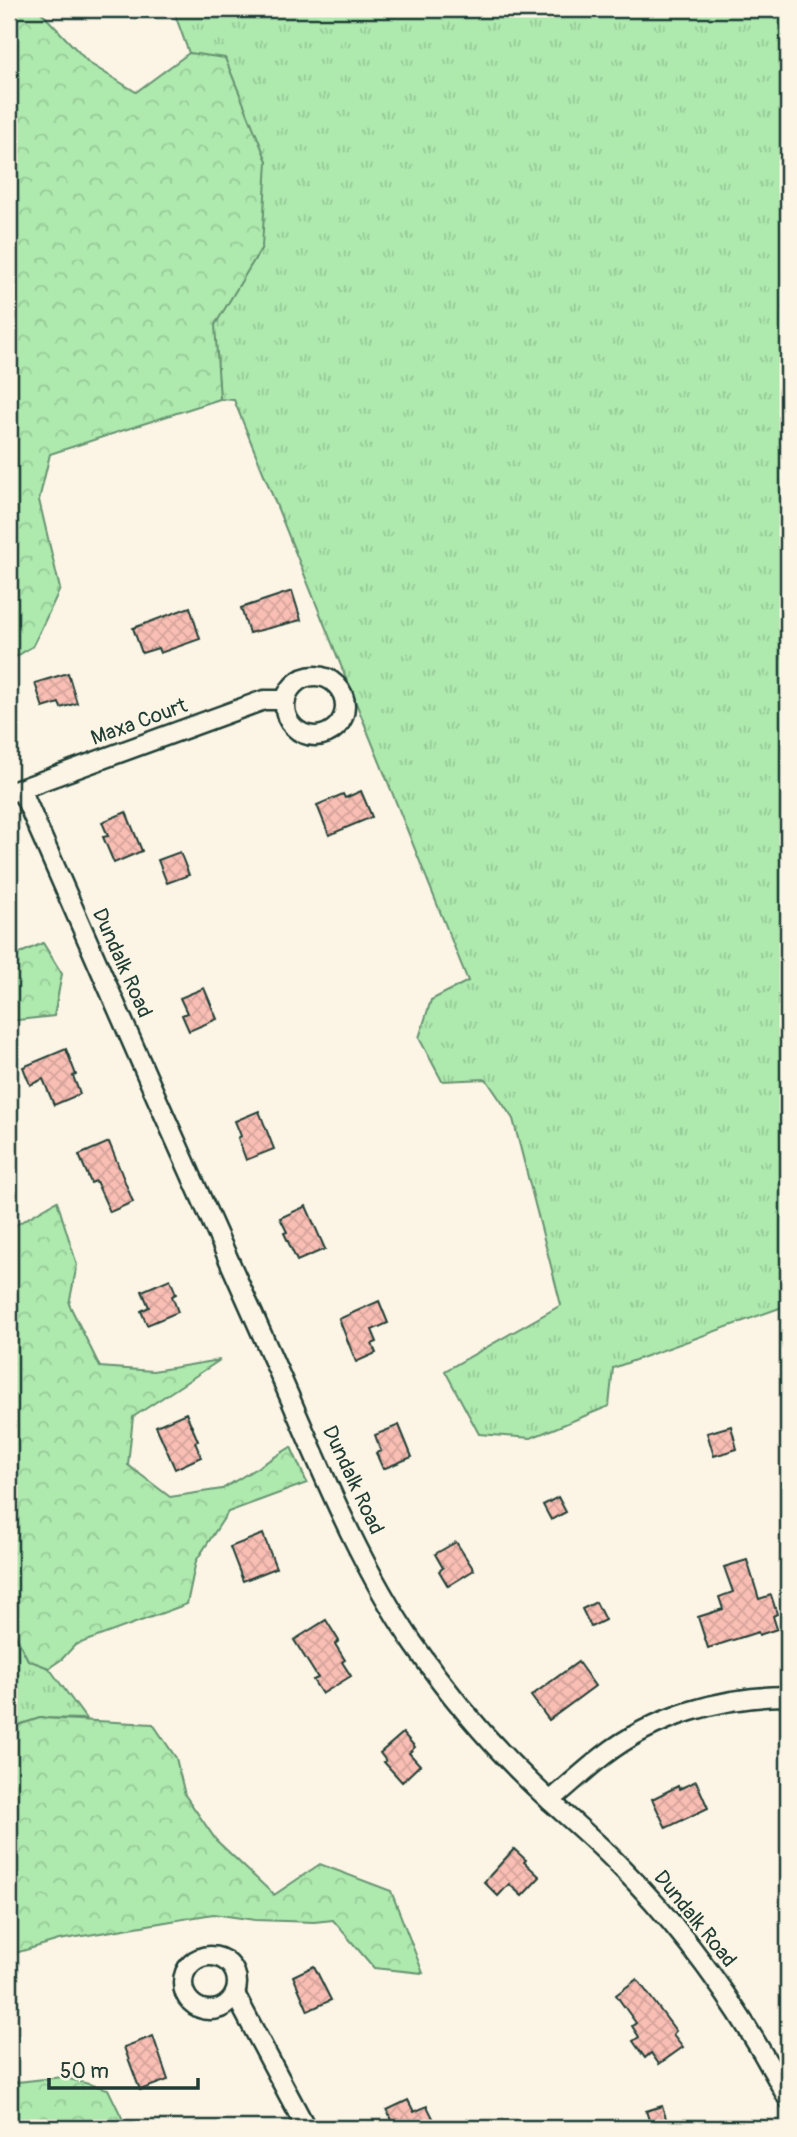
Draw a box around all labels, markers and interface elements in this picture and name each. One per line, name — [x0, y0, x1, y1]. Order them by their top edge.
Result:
street label: Maxa Court — [87, 692, 191, 752]
street label: Dundalk Road — [86, 904, 158, 1022]
street label: Dundalk Road — [316, 1421, 390, 1539]
street label: Dundalk Road — [648, 1865, 742, 1973]
scale bar — [49, 2046, 198, 2090]
text: 50 m — [60, 2058, 109, 2085]

